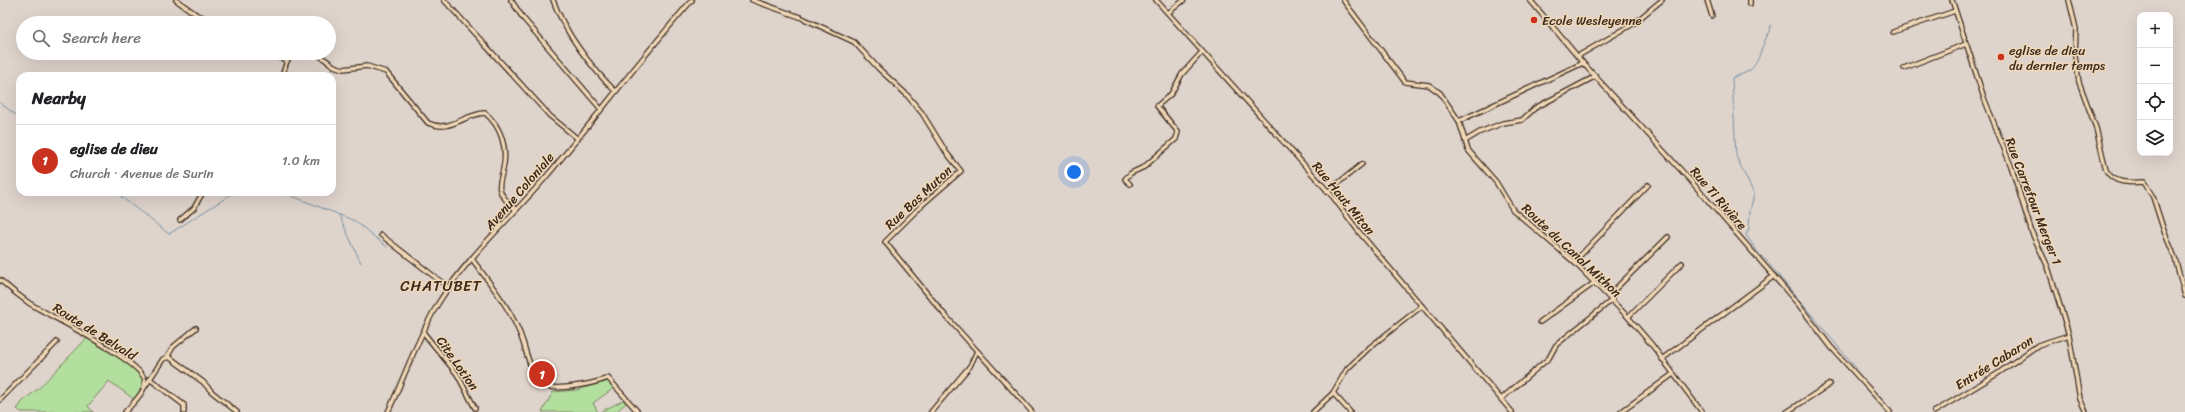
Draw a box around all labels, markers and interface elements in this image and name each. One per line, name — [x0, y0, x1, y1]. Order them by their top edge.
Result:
place label: Ecole Wesleyenne — [1542, 9, 1642, 32]
map controls — [2137, 12, 2173, 156]
button: + — [2137, 12, 2173, 48]
marker: Ecole Wesleyenne — [1529, 15, 1539, 25]
search box — [16, 16, 336, 60]
text: Search here — [62, 25, 141, 51]
icon: search — [30, 27, 52, 49]
place label: eglise de dieu du dernier temps — [2009, 39, 2106, 77]
button: − — [2137, 48, 2173, 84]
marker: eglise de dieu du dernier temps — [1996, 52, 2006, 62]
text: Nearby — [32, 83, 86, 113]
button: locate — [2137, 84, 2173, 120]
button: layers — [2137, 120, 2173, 156]
street label: Rue Carrefour Merger 1 — [1999, 134, 2069, 269]
text: eglise de dieu — [70, 136, 158, 162]
street label: Avenue Coloniale — [478, 147, 560, 236]
text: 1 — [42, 149, 48, 172]
text: 1.0 km — [282, 149, 320, 172]
street label: Rue Haut Miton — [1306, 156, 1381, 241]
street label: Rue Bas Muton — [879, 160, 958, 235]
street label: Rue Ti Rivière — [1684, 161, 1753, 235]
text: Church · Avenue de Surin — [70, 162, 214, 185]
your location — [1064, 162, 1084, 182]
street label: Route du Canal Mithon — [1516, 198, 1627, 303]
district label: CHATUBET — [400, 273, 482, 299]
street label: Route de Belvald — [48, 296, 142, 367]
street label: Entrée Cabaron — [1950, 329, 2038, 396]
street label: Cite Lotion — [430, 331, 485, 396]
pin: 1 — [529, 359, 555, 389]

